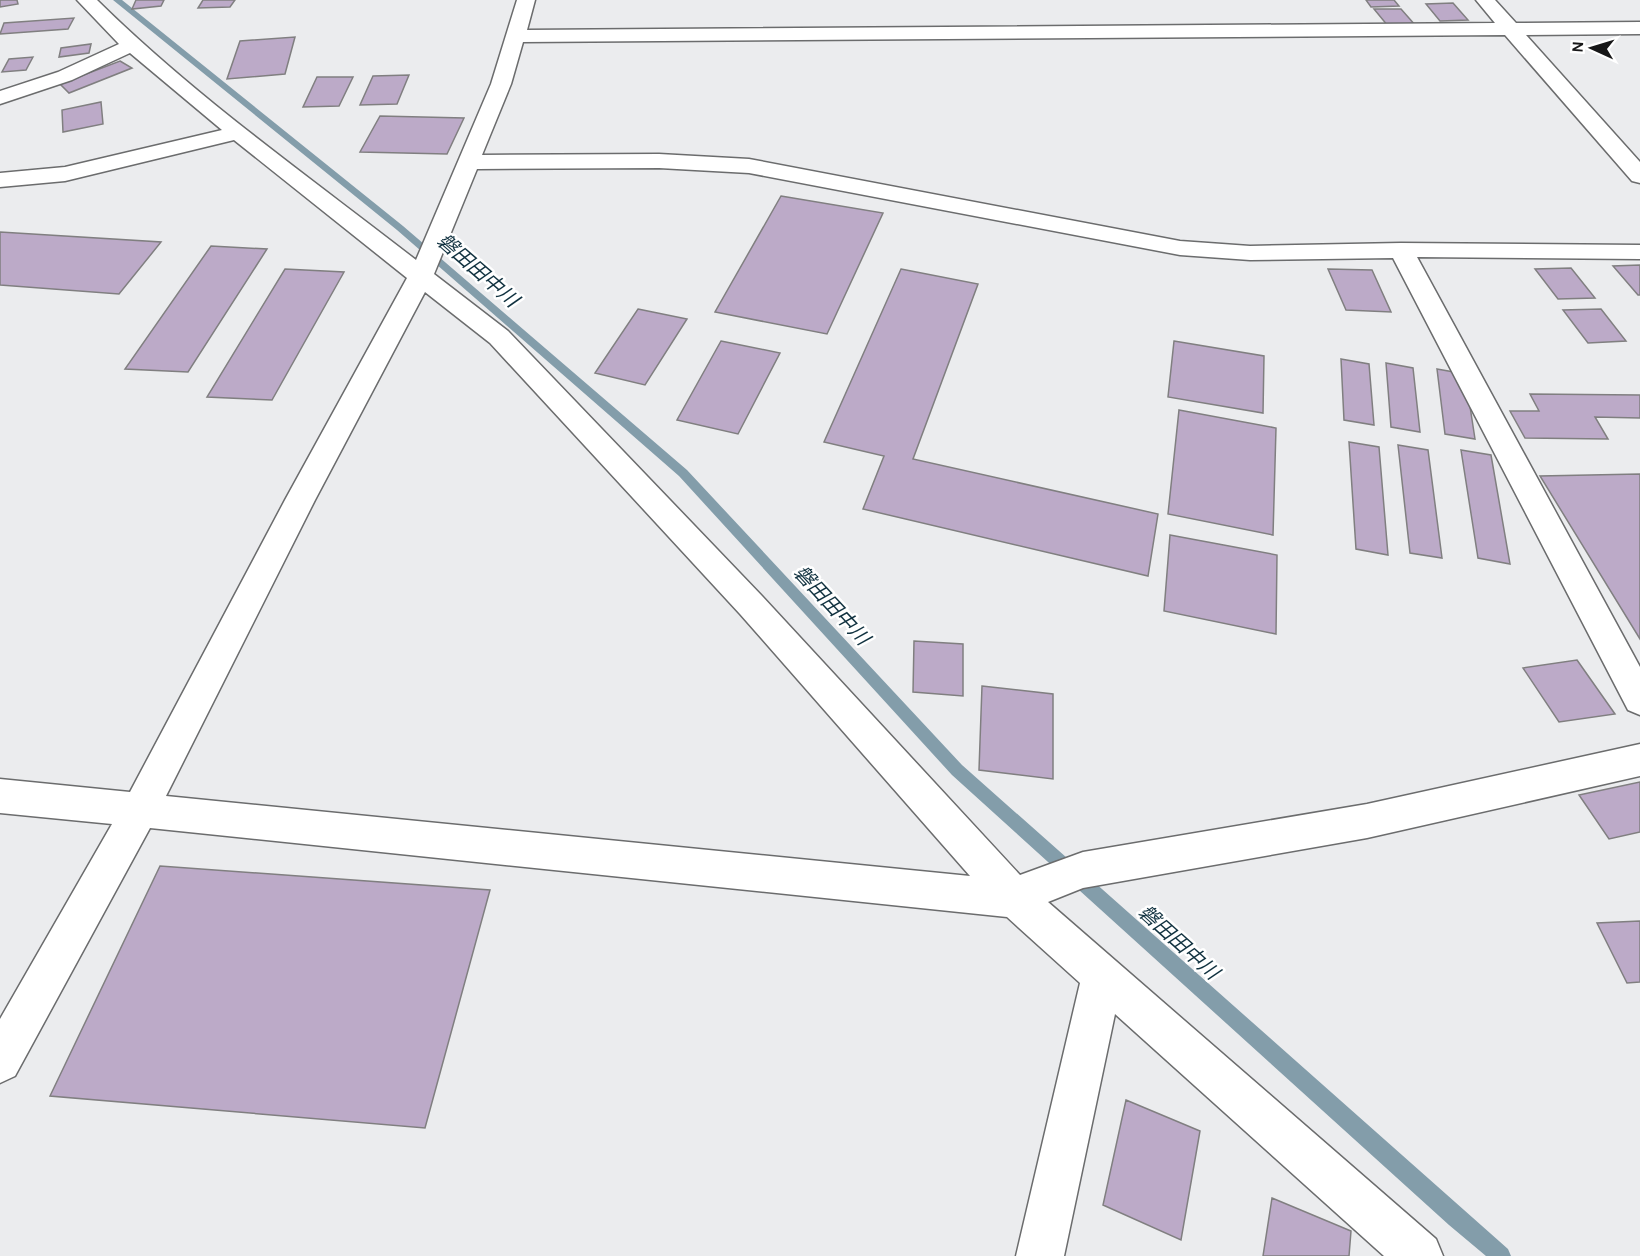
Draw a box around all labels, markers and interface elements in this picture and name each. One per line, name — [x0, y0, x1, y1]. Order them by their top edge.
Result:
north arrow — [1562, 18, 1622, 78]
text: N — [1568, 41, 1587, 53]
water label: 磐田田中川 — [432, 229, 524, 313]
water label: 磐田田中川 — [789, 561, 876, 651]
water label: 磐田田中川 — [1134, 900, 1225, 986]

